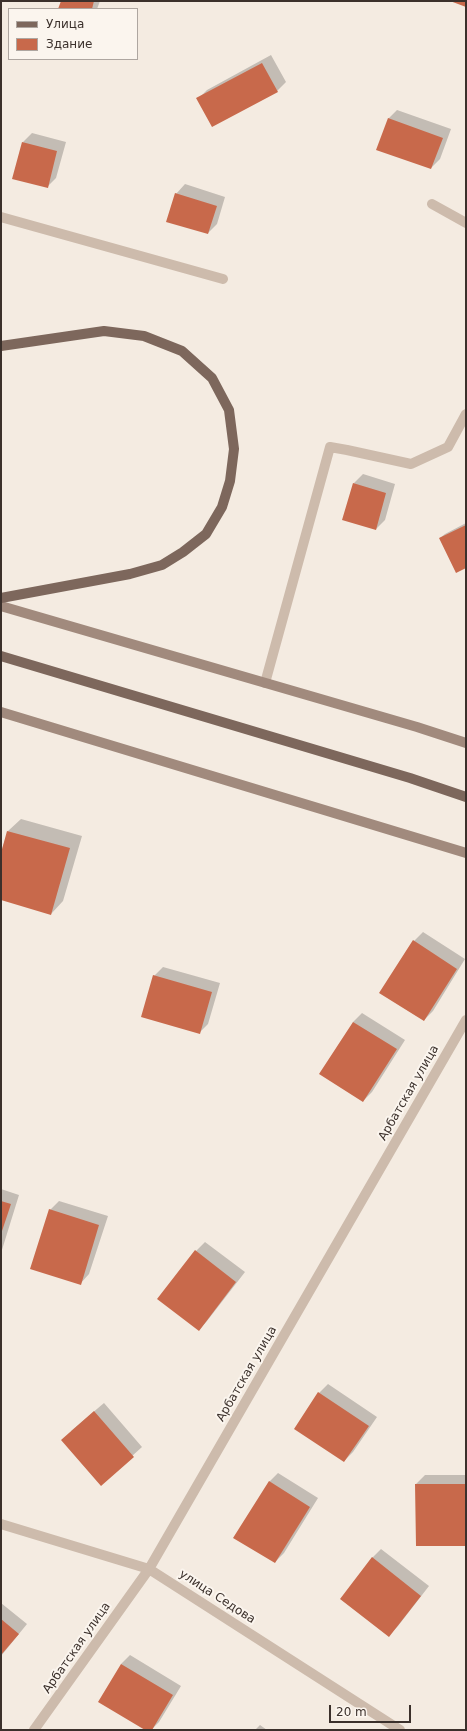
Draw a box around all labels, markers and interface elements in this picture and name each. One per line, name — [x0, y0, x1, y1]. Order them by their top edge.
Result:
legend — [8, 8, 138, 60]
text: Улица — [46, 17, 84, 31]
text: Здание — [46, 37, 92, 51]
street label: Арбатская улица — [376, 1043, 442, 1143]
street label: Арбатская улица — [214, 1324, 280, 1424]
street label: улица Седова — [176, 1567, 258, 1627]
street label: Арбатская улица — [40, 1600, 114, 1696]
scale bar — [331, 1697, 413, 1723]
text: 20 m — [336, 1705, 367, 1719]

